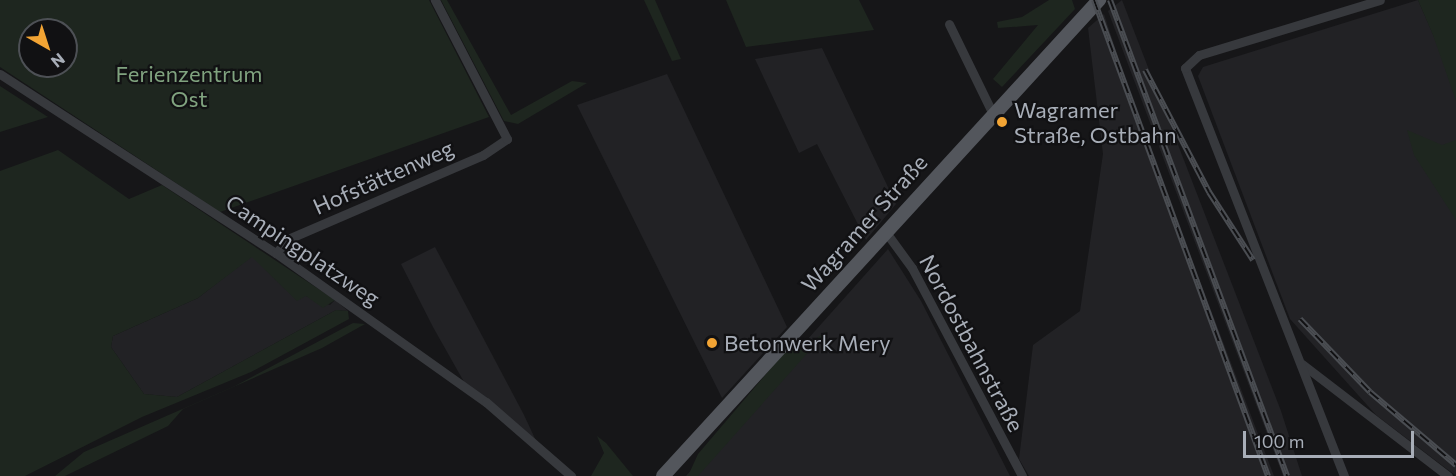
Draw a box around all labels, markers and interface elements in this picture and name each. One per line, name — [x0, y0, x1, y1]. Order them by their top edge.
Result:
north arrow — [18, 18, 78, 78]
text: N — [48, 50, 69, 72]
park label: Ferienzentrum Ost — [116, 60, 262, 112]
place label: Wagramer Straße, Ostbahn — [1014, 96, 1177, 148]
marker: Wagramer Straße, Ostbahn — [995, 115, 1009, 129]
street label: Hofstättenweg — [309, 134, 457, 220]
street label: Wagramer Straße — [796, 149, 932, 297]
street label: Campingplatzweg — [221, 189, 385, 311]
street label: Nordostbahnstraße — [914, 250, 1030, 436]
place label: Betonwerk Mery — [724, 330, 891, 356]
marker: Betonwerk Mery — [705, 336, 719, 350]
scale bar — [1246, 419, 1417, 457]
text: 100 m — [1254, 430, 1304, 452]

